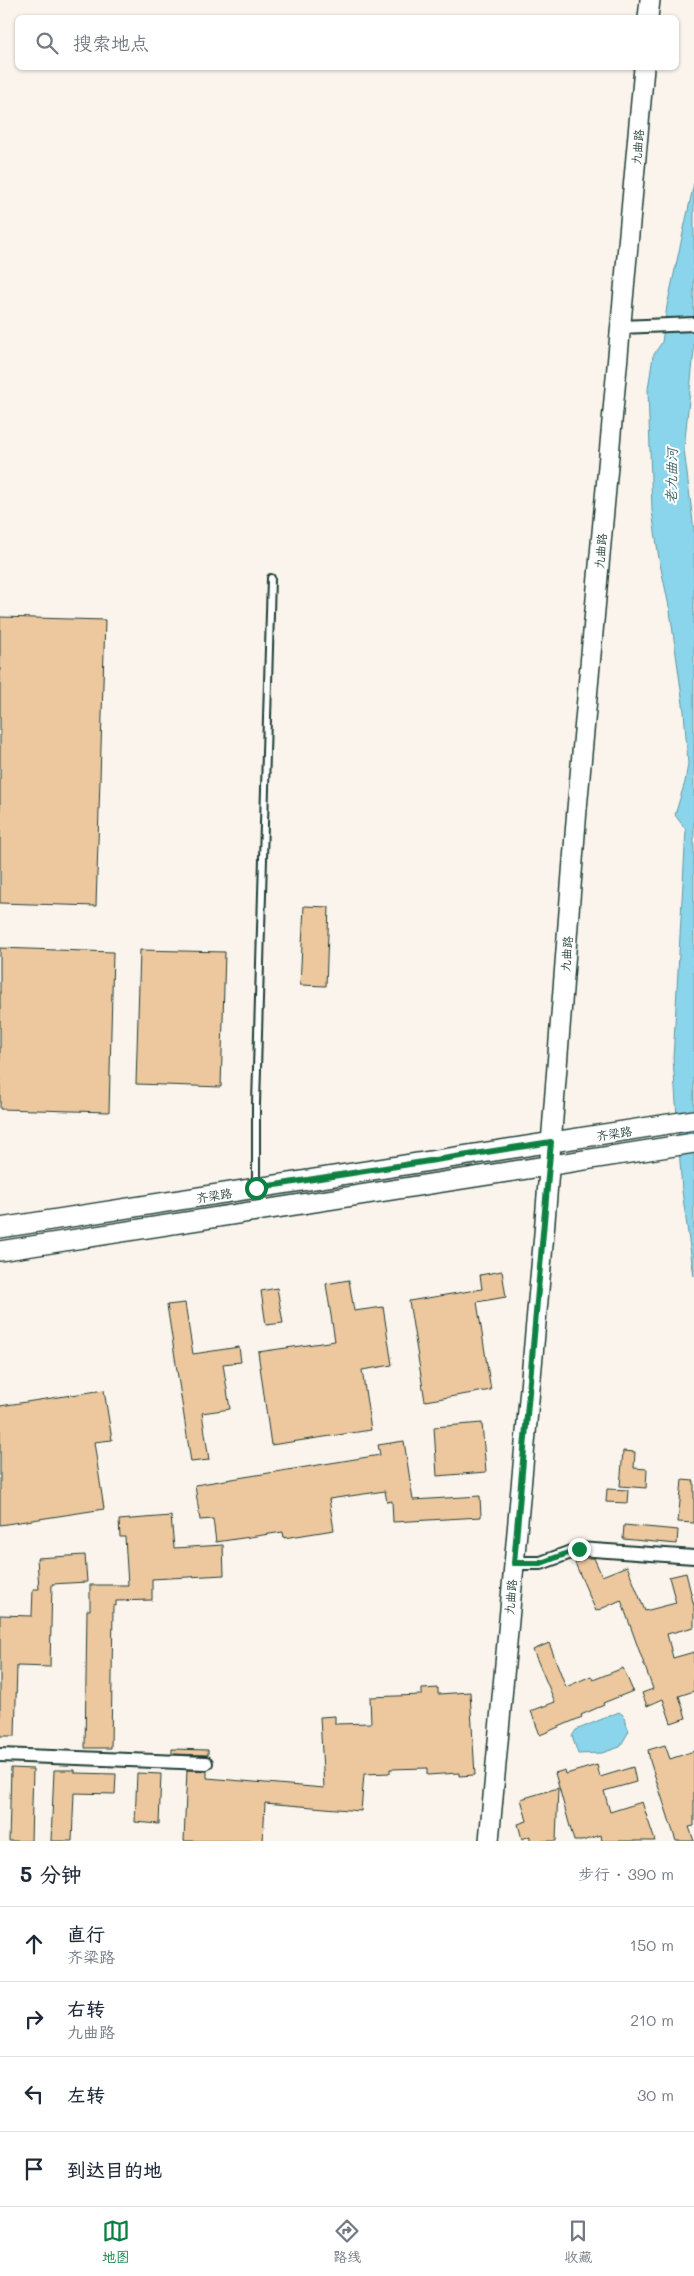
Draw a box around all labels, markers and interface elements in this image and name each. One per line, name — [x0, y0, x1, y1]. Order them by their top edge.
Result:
search box — [15, 15, 679, 70]
icon: search — [33, 29, 61, 57]
text: 搜索地点 — [73, 30, 149, 55]
street label: 九曲路 — [627, 128, 647, 166]
water label: 老九曲河 — [661, 446, 681, 504]
street label: 九曲路 — [590, 532, 610, 570]
street label: 九曲路 — [557, 935, 575, 973]
street label: 齐梁路 — [595, 1122, 633, 1144]
route start — [245, 1177, 268, 1200]
street label: 齐梁路 — [195, 1184, 233, 1206]
route end — [568, 1538, 591, 1561]
street label: 九曲路 — [500, 1578, 520, 1616]
text: 5 分钟 — [20, 1860, 82, 1887]
text: 步行 · 390 m — [578, 1863, 674, 1884]
text: 直行 — [67, 1921, 105, 1946]
icon: ahead — [20, 1930, 48, 1958]
text: 150 m — [630, 1934, 674, 1955]
text: 齐梁路 — [67, 1946, 115, 1967]
text: 右转 — [67, 1996, 105, 2021]
icon: right — [20, 2005, 48, 2033]
text: 210 m — [630, 2009, 674, 2030]
text: 九曲路 — [67, 2021, 115, 2042]
icon: left — [20, 2080, 48, 2108]
text: 左转 — [67, 2082, 105, 2107]
text: 30 m — [637, 2084, 674, 2105]
icon: arrive — [20, 2155, 48, 2183]
text: 到达目的地 — [67, 2157, 162, 2182]
tab: 地图 — [102, 2217, 130, 2266]
tab: 路线 — [333, 2217, 361, 2266]
tab: 收藏 — [564, 2217, 592, 2266]

